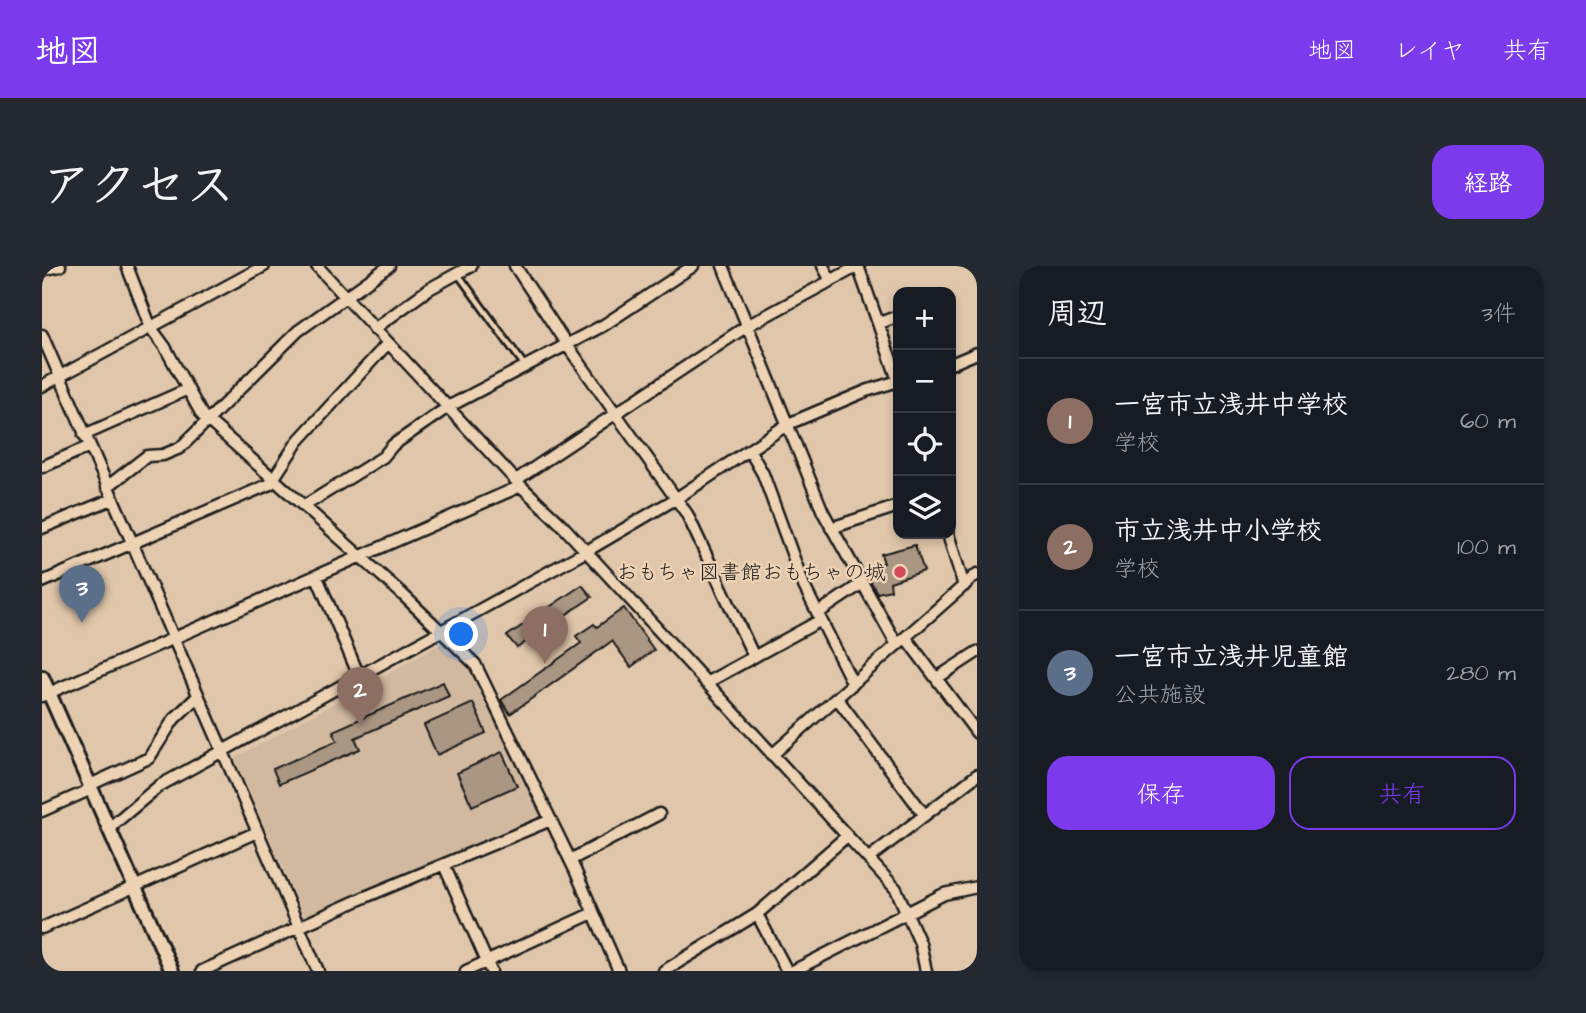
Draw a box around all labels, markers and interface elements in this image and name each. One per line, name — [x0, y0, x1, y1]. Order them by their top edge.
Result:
text: 地図 — [35, 29, 101, 75]
text: 地図 — [1308, 34, 1356, 68]
text: レイヤ — [1394, 34, 1465, 68]
text: 共有 — [1503, 34, 1551, 68]
button: 経路 — [1432, 145, 1544, 219]
text: アクセス — [42, 153, 235, 221]
map controls — [893, 287, 956, 539]
button: + — [893, 287, 956, 350]
text: 周辺 — [1047, 293, 1107, 335]
text: 3件 — [1481, 298, 1516, 330]
button: − — [893, 350, 956, 413]
text: 一宮市立浅井中学校 — [1114, 387, 1348, 423]
text: 1 — [1069, 405, 1071, 437]
text: 60 m — [1460, 405, 1516, 437]
button: locate — [893, 413, 956, 476]
text: 学校 — [1114, 427, 1160, 459]
button: layers — [893, 476, 956, 539]
text: 市立浅井中小学校 — [1114, 513, 1322, 549]
text: 2 — [1063, 531, 1077, 563]
text: 100 m — [1457, 531, 1516, 563]
text: 学校 — [1114, 553, 1160, 585]
place label: おもちゃ図書館おもちゃの城 — [616, 558, 886, 587]
marker: おもちゃ図書館おもちゃの城 — [892, 564, 908, 580]
pin: 3 — [59, 565, 105, 623]
pin: 1 — [522, 606, 568, 664]
your location — [444, 617, 478, 651]
text: 一宮市立浅井児童館 — [1114, 639, 1348, 675]
text: 3 — [1064, 657, 1076, 689]
text: 280 m — [1446, 657, 1516, 689]
pin: 2 — [337, 667, 383, 725]
text: 公共施設 — [1114, 679, 1206, 711]
button: 保存 — [1047, 756, 1275, 830]
button: 共有 — [1289, 756, 1516, 830]

